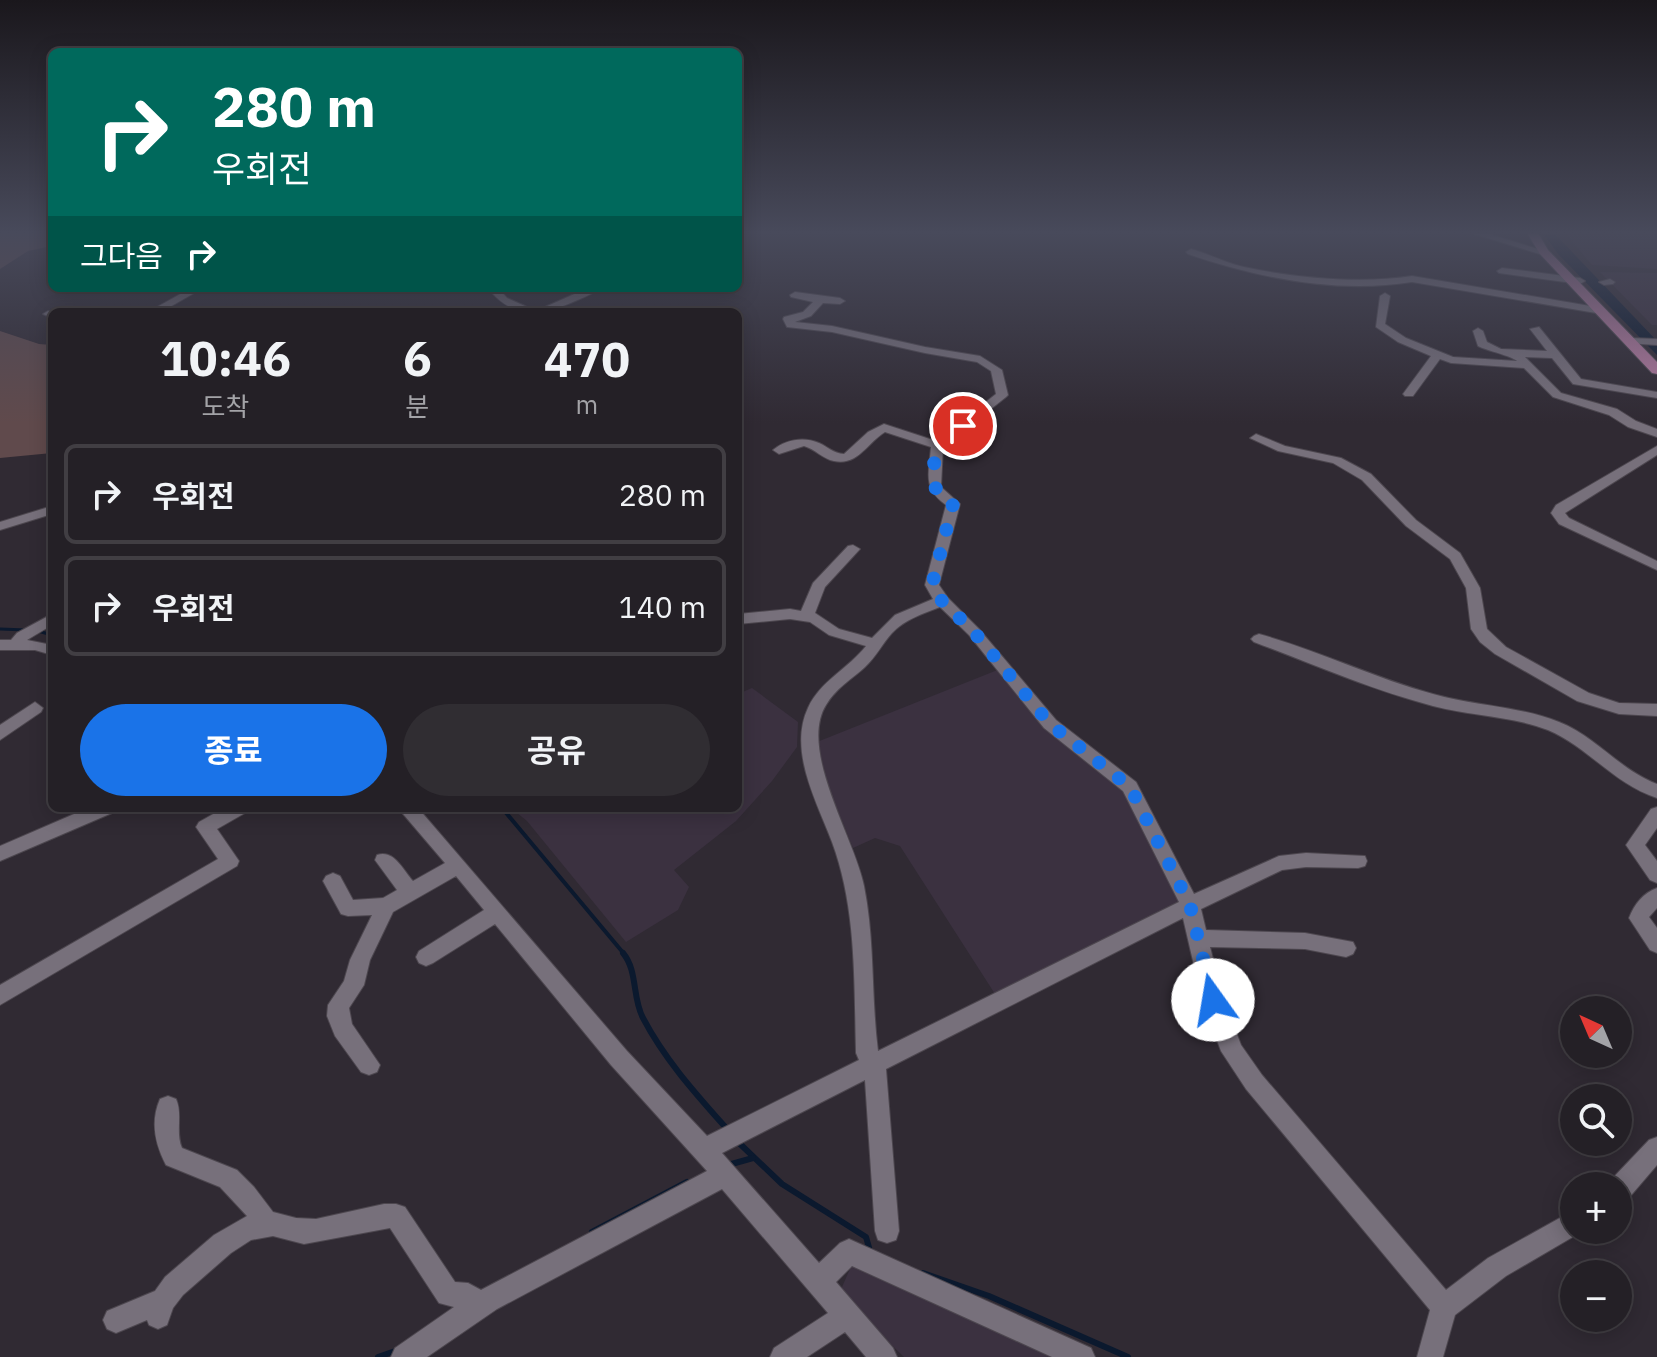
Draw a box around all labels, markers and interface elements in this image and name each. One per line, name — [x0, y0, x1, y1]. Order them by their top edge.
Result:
text: 280 m — [212, 70, 376, 142]
icon: right — [80, 80, 184, 184]
text: 우회전 — [212, 145, 311, 192]
icon: right — [179, 232, 223, 276]
text: 그다음 — [80, 236, 163, 275]
text: 10:46 — [160, 327, 291, 389]
text: 6 — [403, 327, 432, 389]
text: 470 — [544, 328, 630, 390]
text: m — [575, 387, 598, 421]
text: 도착 — [202, 389, 249, 423]
text: 분 — [405, 389, 429, 423]
pin — [929, 392, 997, 460]
icon: arrive — [941, 404, 985, 448]
icon: right — [84, 472, 128, 516]
text: 280 m — [619, 475, 706, 514]
text: 우회전 — [152, 476, 235, 515]
icon: right — [84, 584, 128, 628]
text: 140 m — [619, 587, 706, 626]
text: 우회전 — [152, 588, 235, 627]
button: 종료 — [80, 704, 387, 796]
button: 공유 — [403, 704, 710, 796]
position arrow — [1171, 958, 1255, 1042]
north arrow — [1560, 996, 1632, 1068]
map controls — [1560, 996, 1632, 1332]
button: search — [1560, 1084, 1632, 1156]
button: + — [1560, 1172, 1632, 1244]
button: − — [1560, 1260, 1632, 1332]

